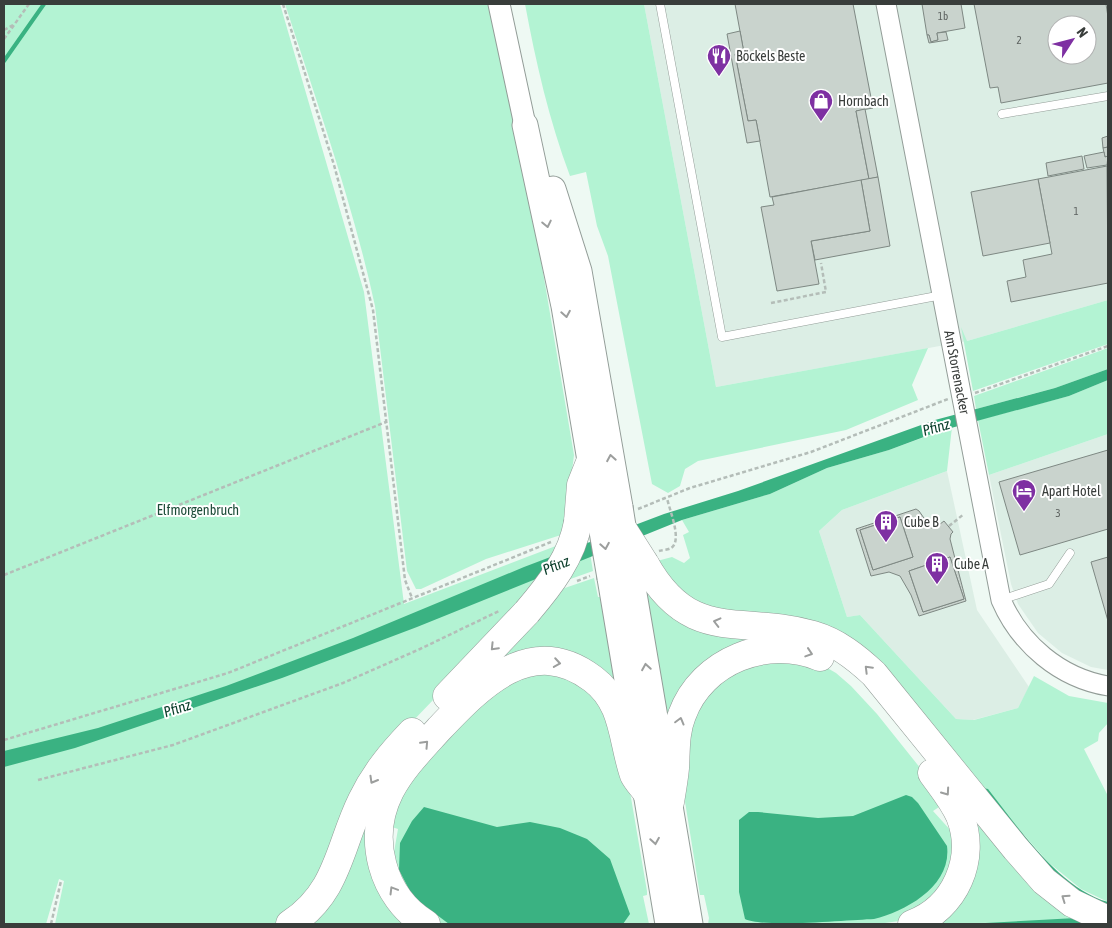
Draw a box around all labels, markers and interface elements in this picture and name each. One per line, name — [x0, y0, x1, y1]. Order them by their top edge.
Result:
house number: 1b — [938, 10, 948, 22]
north arrow — [1047, 15, 1097, 65]
text: N — [1074, 24, 1091, 40]
house number: 2 — [1016, 34, 1022, 46]
restaurant icon: Böckels Beste — [706, 43, 732, 77]
place label: Böckels Beste — [736, 48, 805, 64]
shop icon: Hornbach — [808, 88, 834, 122]
place label: Hornbach — [838, 93, 889, 109]
house number: 1 — [1073, 205, 1079, 217]
one-way arrow — [541, 219, 552, 228]
one-way arrow — [560, 310, 570, 319]
street label: Am Storrenacker — [941, 329, 973, 416]
water label: Pfinz — [920, 415, 952, 439]
one-way arrow — [607, 454, 617, 463]
hotel icon: Apart Hotel — [1011, 478, 1037, 512]
place label: Apart Hotel — [1042, 483, 1101, 499]
park label: Elfmorgenbruch — [157, 502, 239, 518]
house number: 3 — [1055, 507, 1061, 519]
building icon: Cube B — [873, 509, 899, 543]
place label: Cube B — [904, 514, 939, 530]
one-way arrow — [599, 541, 609, 550]
building icon: Cube A — [924, 551, 950, 585]
water label: Pfinz — [540, 552, 573, 578]
place label: Cube A — [954, 556, 989, 572]
one-way arrow — [713, 617, 722, 628]
one-way arrow — [491, 641, 500, 650]
one-way arrow — [804, 648, 813, 658]
one-way arrow — [552, 658, 561, 668]
one-way arrow — [642, 663, 652, 672]
one-way arrow — [865, 666, 874, 675]
water label: Pfinz — [161, 695, 193, 720]
one-way arrow — [675, 718, 685, 726]
one-way arrow — [419, 741, 428, 750]
one-way arrow — [369, 774, 379, 783]
one-way arrow — [940, 786, 949, 796]
one-way arrow — [649, 838, 660, 846]
one-way arrow — [389, 886, 399, 895]
one-way arrow — [1061, 895, 1071, 904]

